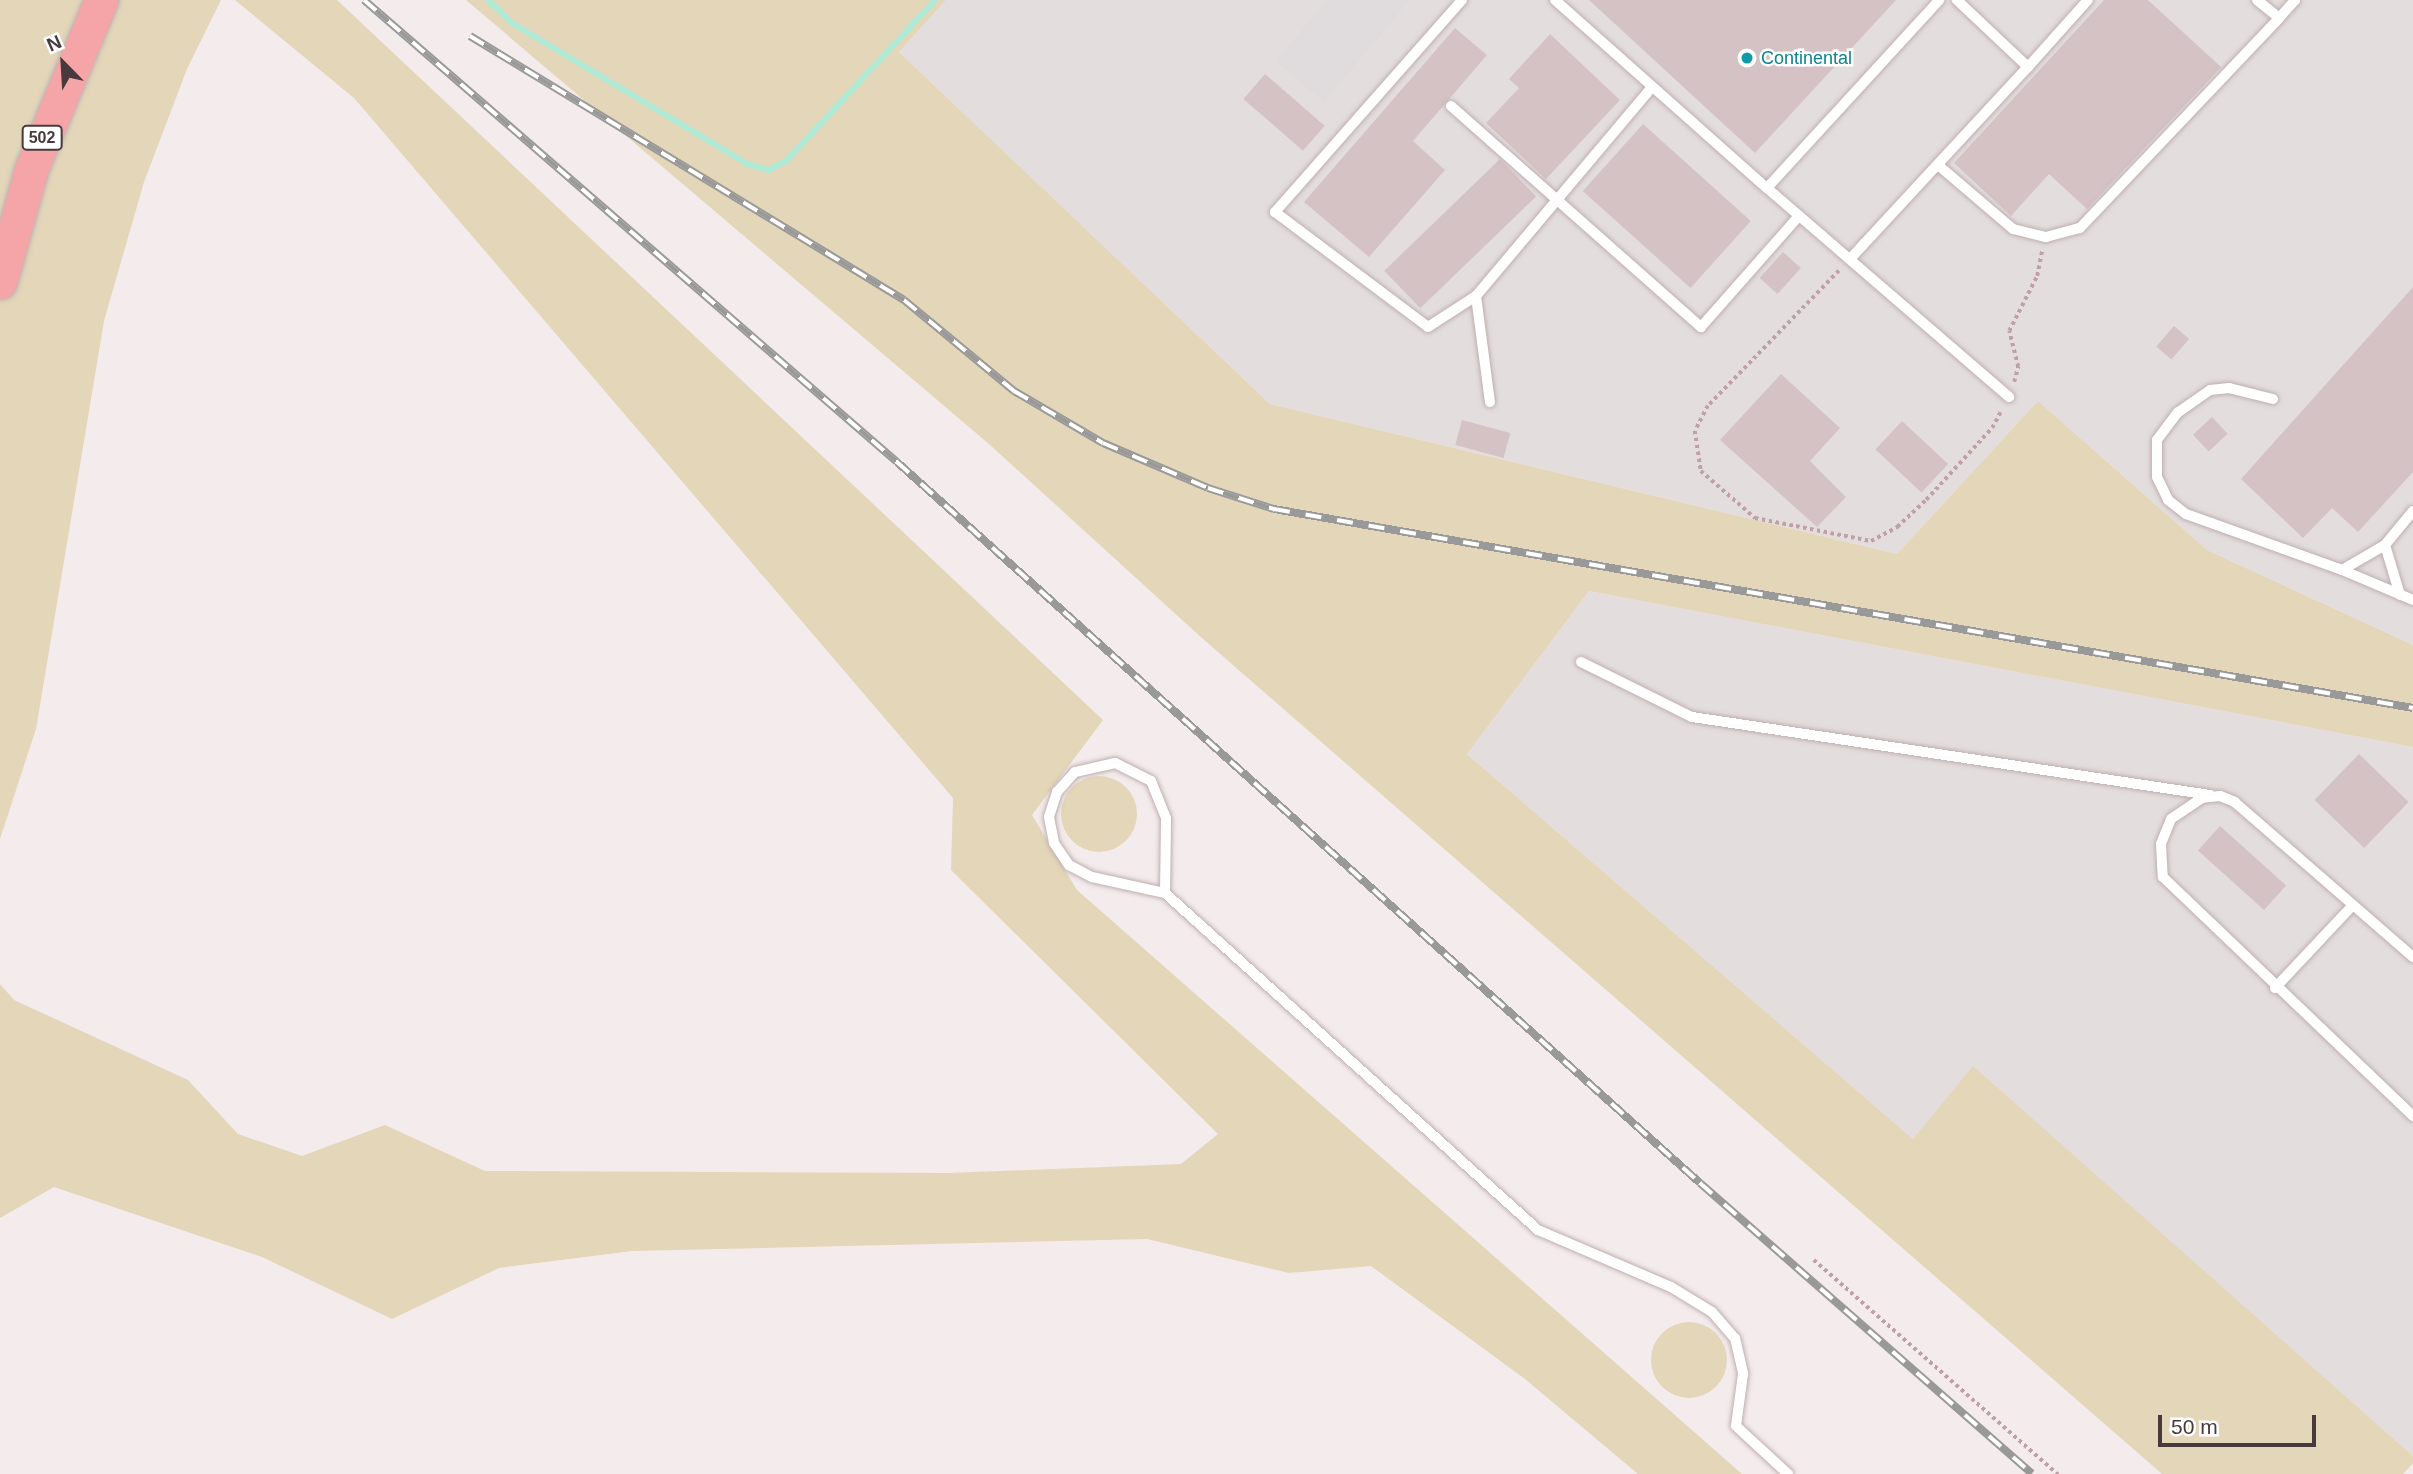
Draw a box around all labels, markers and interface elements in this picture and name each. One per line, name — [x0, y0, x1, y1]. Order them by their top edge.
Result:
north arrow — [28, 28, 98, 98]
text: N — [44, 31, 65, 56]
place label: Continental — [1761, 47, 1852, 69]
marker: Continental — [1739, 50, 1755, 66]
road number: 502 — [21, 126, 63, 150]
scale bar — [2161, 1400, 2318, 1444]
text: 50 m — [2171, 1415, 2218, 1438]

